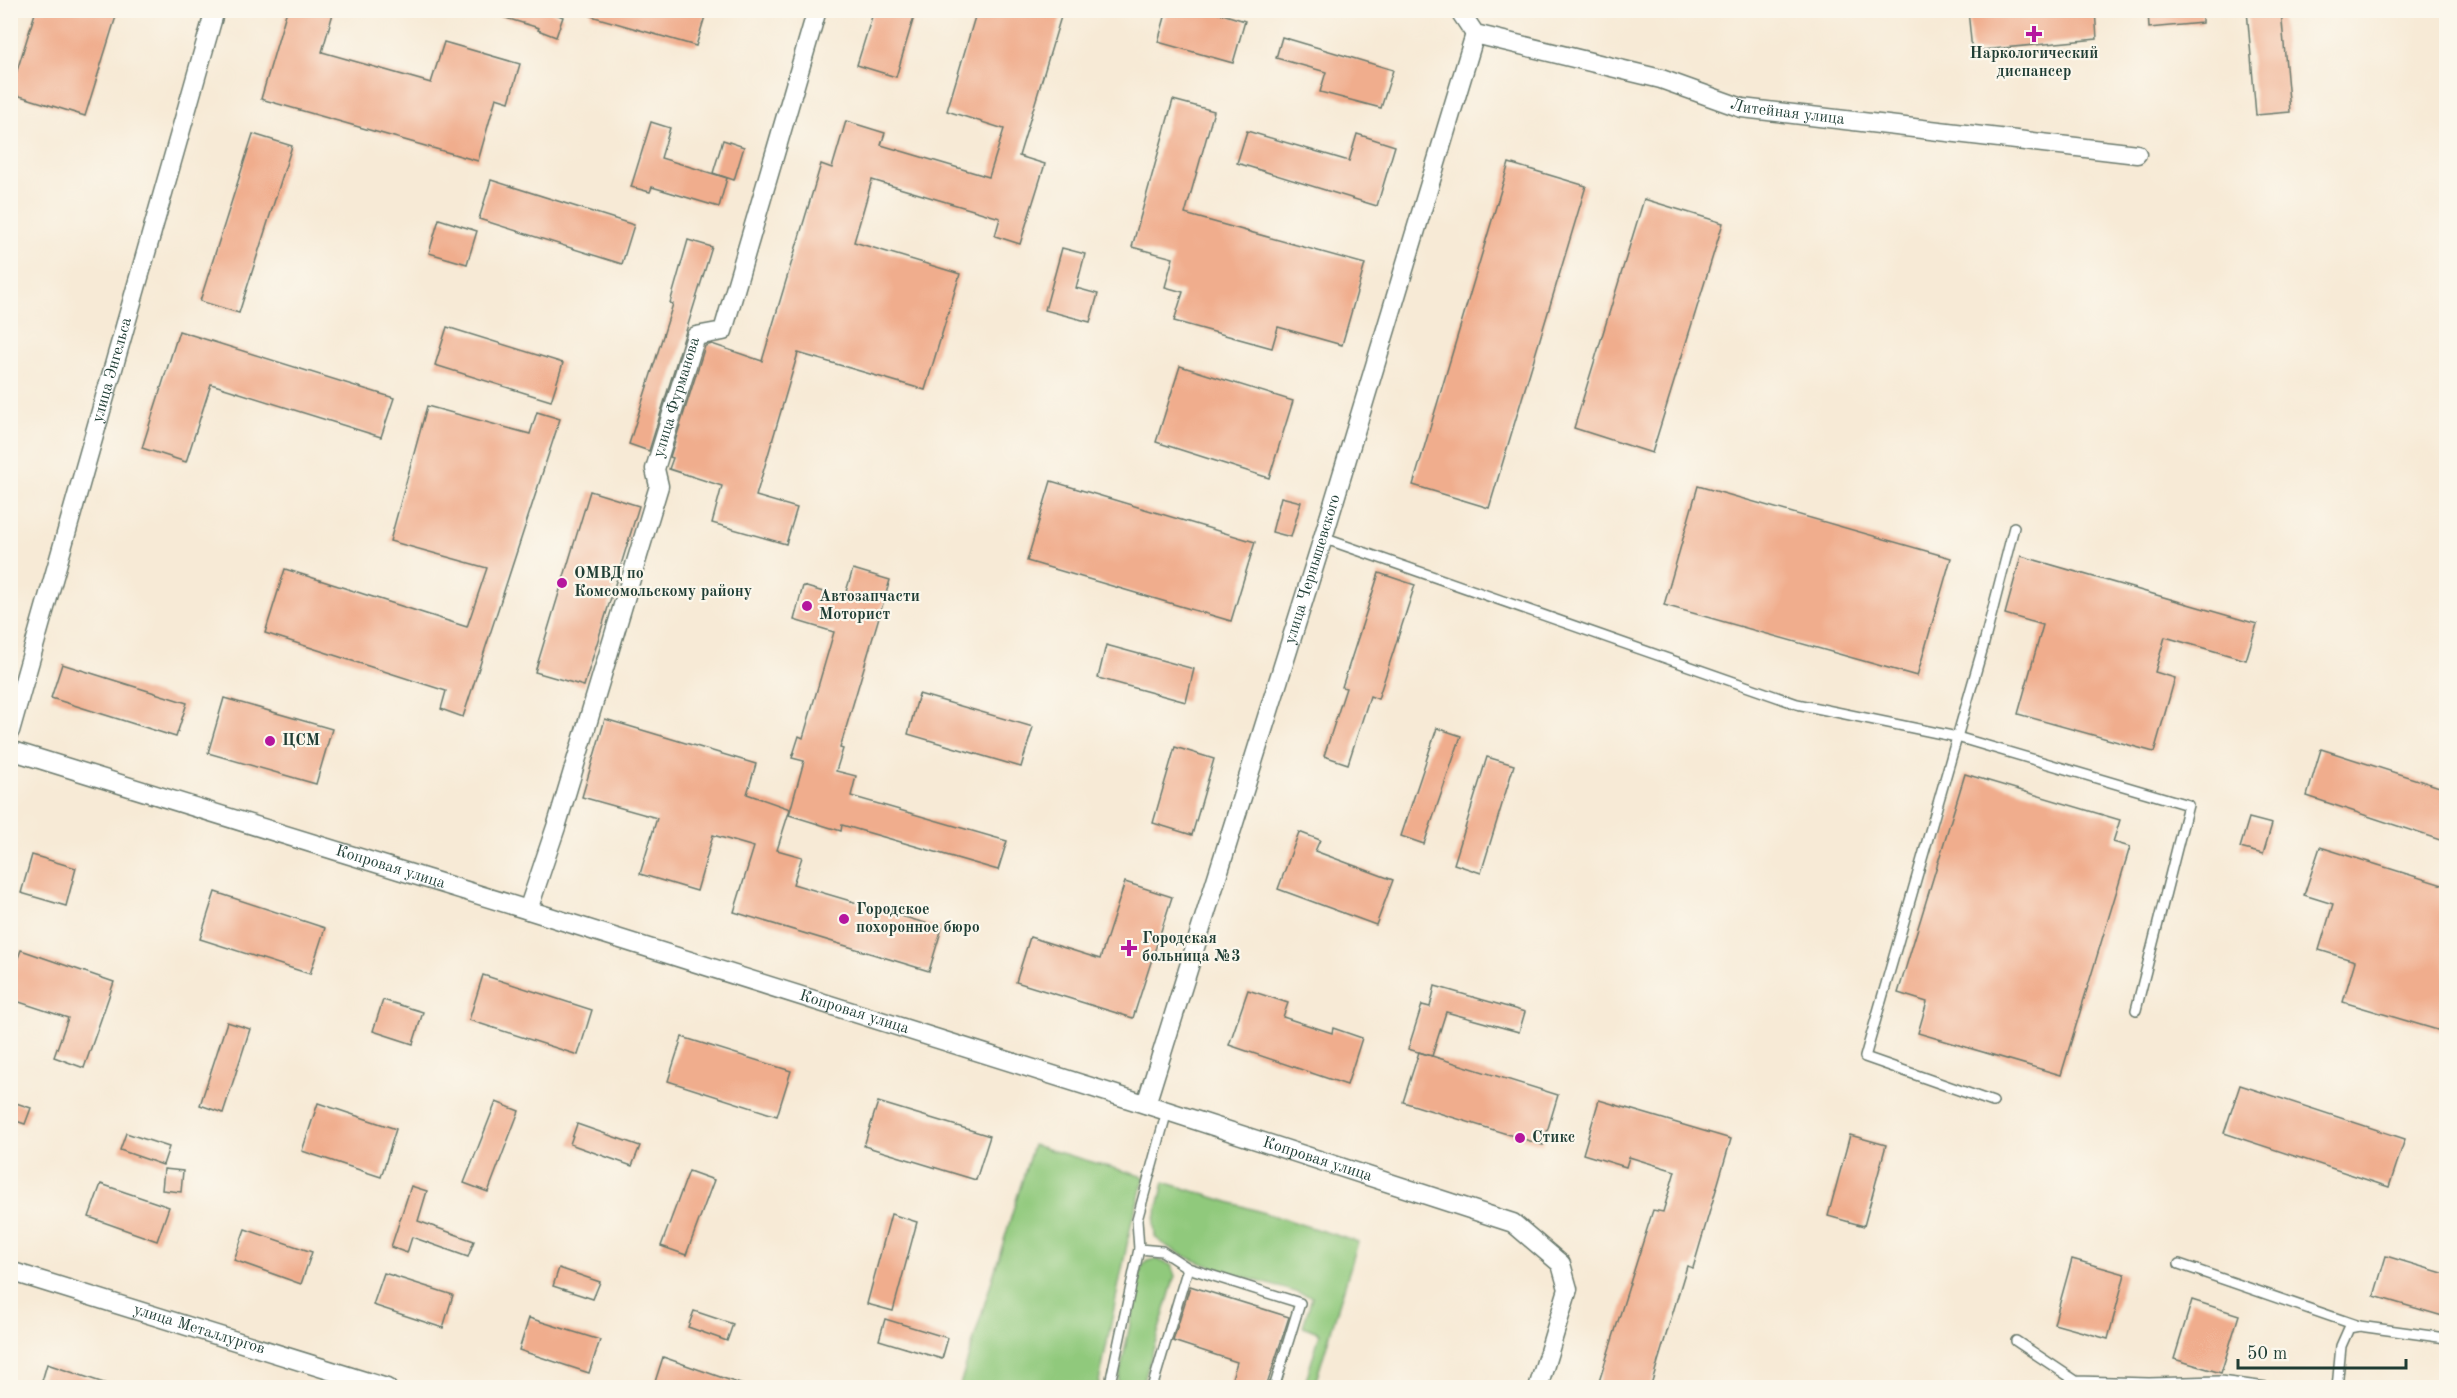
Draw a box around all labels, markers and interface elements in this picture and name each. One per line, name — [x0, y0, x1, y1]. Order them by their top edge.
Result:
marker: Наркологический диспансер — [2025, 25, 2043, 43]
place label: Наркологический диспансер — [1970, 46, 2098, 80]
street label: Литейная улица — [1728, 96, 1846, 128]
street label: улица Энгельса — [90, 316, 135, 425]
street label: улица Фурманова — [651, 335, 703, 460]
street label: улица Чернышевского — [1282, 493, 1344, 646]
place label: ОМВД по Комсомольскому району — [574, 566, 752, 600]
marker: ОМВД по Комсомольскому району — [555, 576, 569, 590]
place label: Автозапчасти Моторист — [819, 589, 920, 623]
marker: Автозапчасти Моторист — [800, 599, 814, 613]
place label: ЦСМ — [282, 733, 320, 749]
marker: ЦСМ — [263, 734, 277, 748]
street label: Копровая улица — [333, 843, 447, 892]
place label: Городское похоронное бюро — [856, 902, 980, 936]
marker: Городское похоронное бюро — [837, 912, 851, 926]
place label: Городская больница №3 — [1142, 931, 1240, 965]
marker: Городская больница №3 — [1120, 939, 1138, 957]
street label: Копровая улица — [797, 988, 911, 1037]
place label: Стикс — [1532, 1130, 1575, 1146]
marker: Стикс — [1513, 1131, 1527, 1145]
street label: Копровая улица — [1261, 1134, 1374, 1185]
street label: улица Металлургов — [132, 1302, 267, 1358]
scale bar — [2238, 1332, 2406, 1370]
text: 50 m — [2247, 1345, 2287, 1363]

